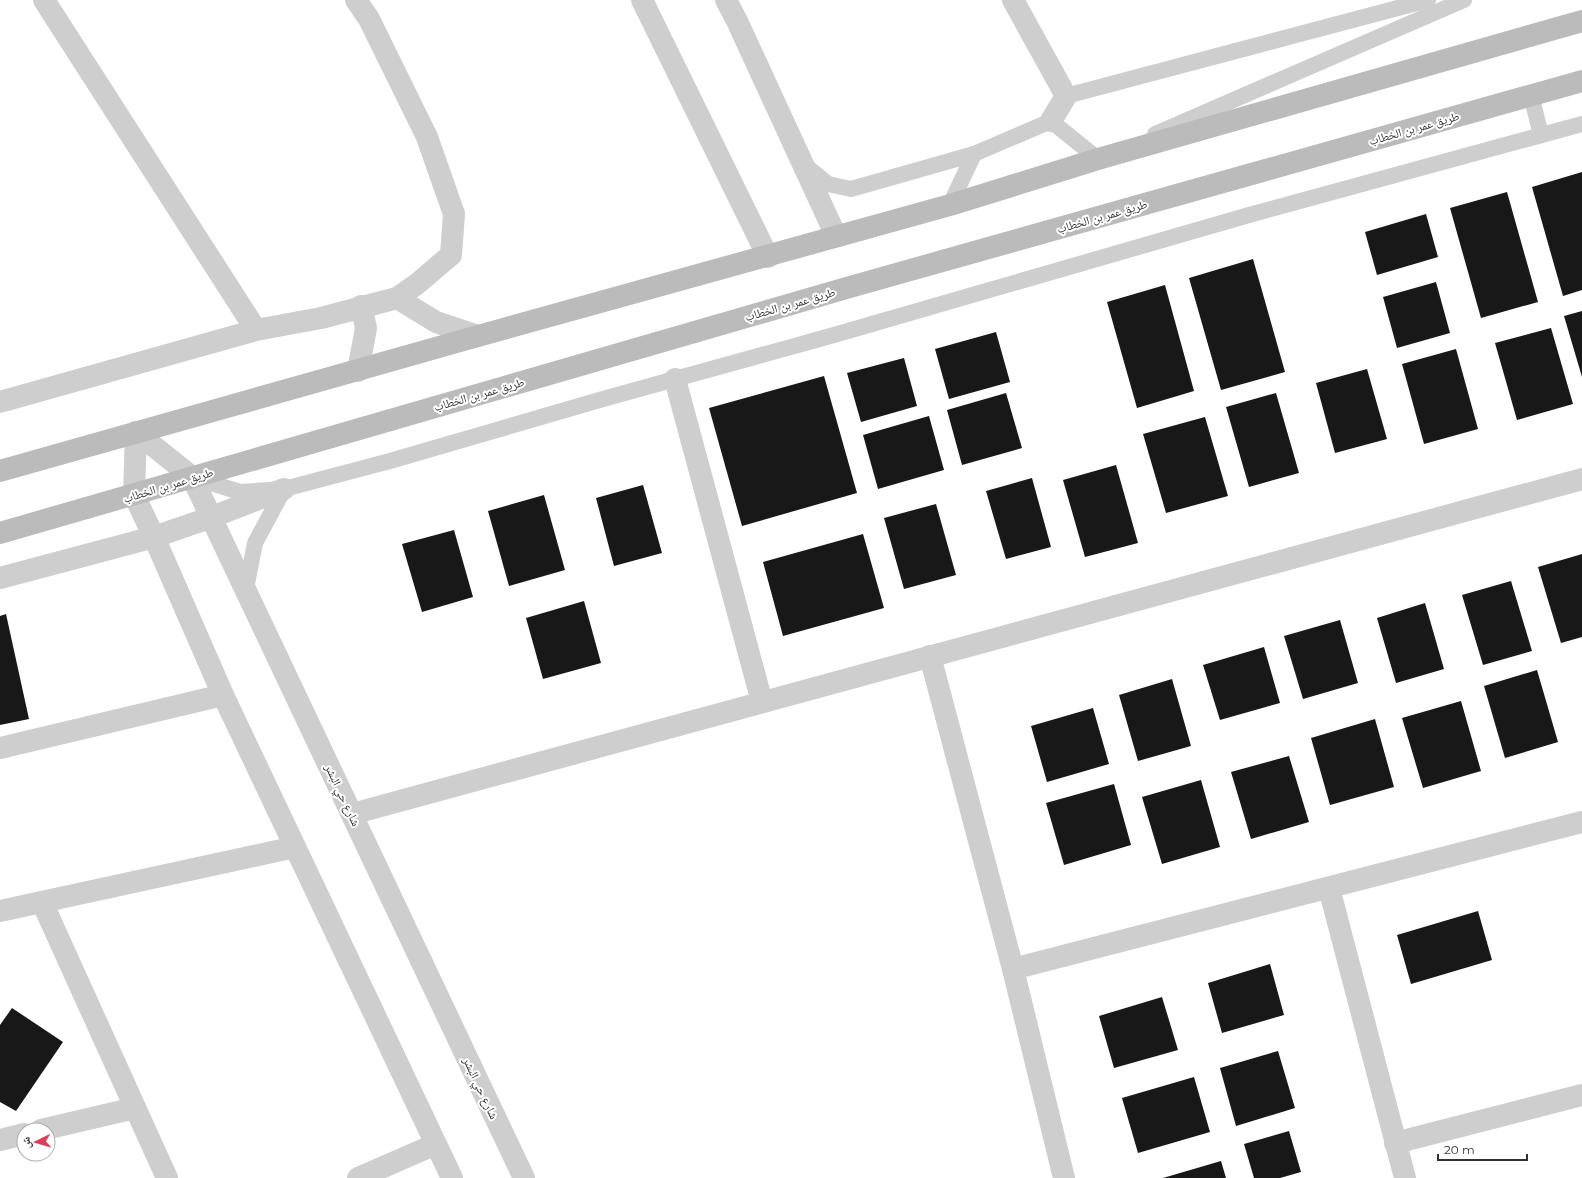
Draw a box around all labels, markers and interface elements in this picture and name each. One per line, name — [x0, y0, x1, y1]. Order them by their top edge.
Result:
street label: طريق عمر بن الخطاب — [1367, 108, 1461, 148]
street label: طريق عمر بن الخطاب — [1055, 196, 1149, 236]
street label: طريق عمر بن الخطاب — [743, 284, 837, 324]
street label: طريق عمر بن الخطاب — [432, 374, 526, 414]
street label: طريق عمر بن الخطاب — [121, 464, 215, 506]
street label: شارع حي البشر — [319, 761, 364, 830]
street label: شارع حي البشر — [457, 1054, 502, 1123]
north arrow — [16, 1122, 56, 1162]
text: ش — [19, 1136, 35, 1149]
scale bar — [1438, 1136, 1527, 1162]
text: 20 m — [1444, 1142, 1475, 1157]

